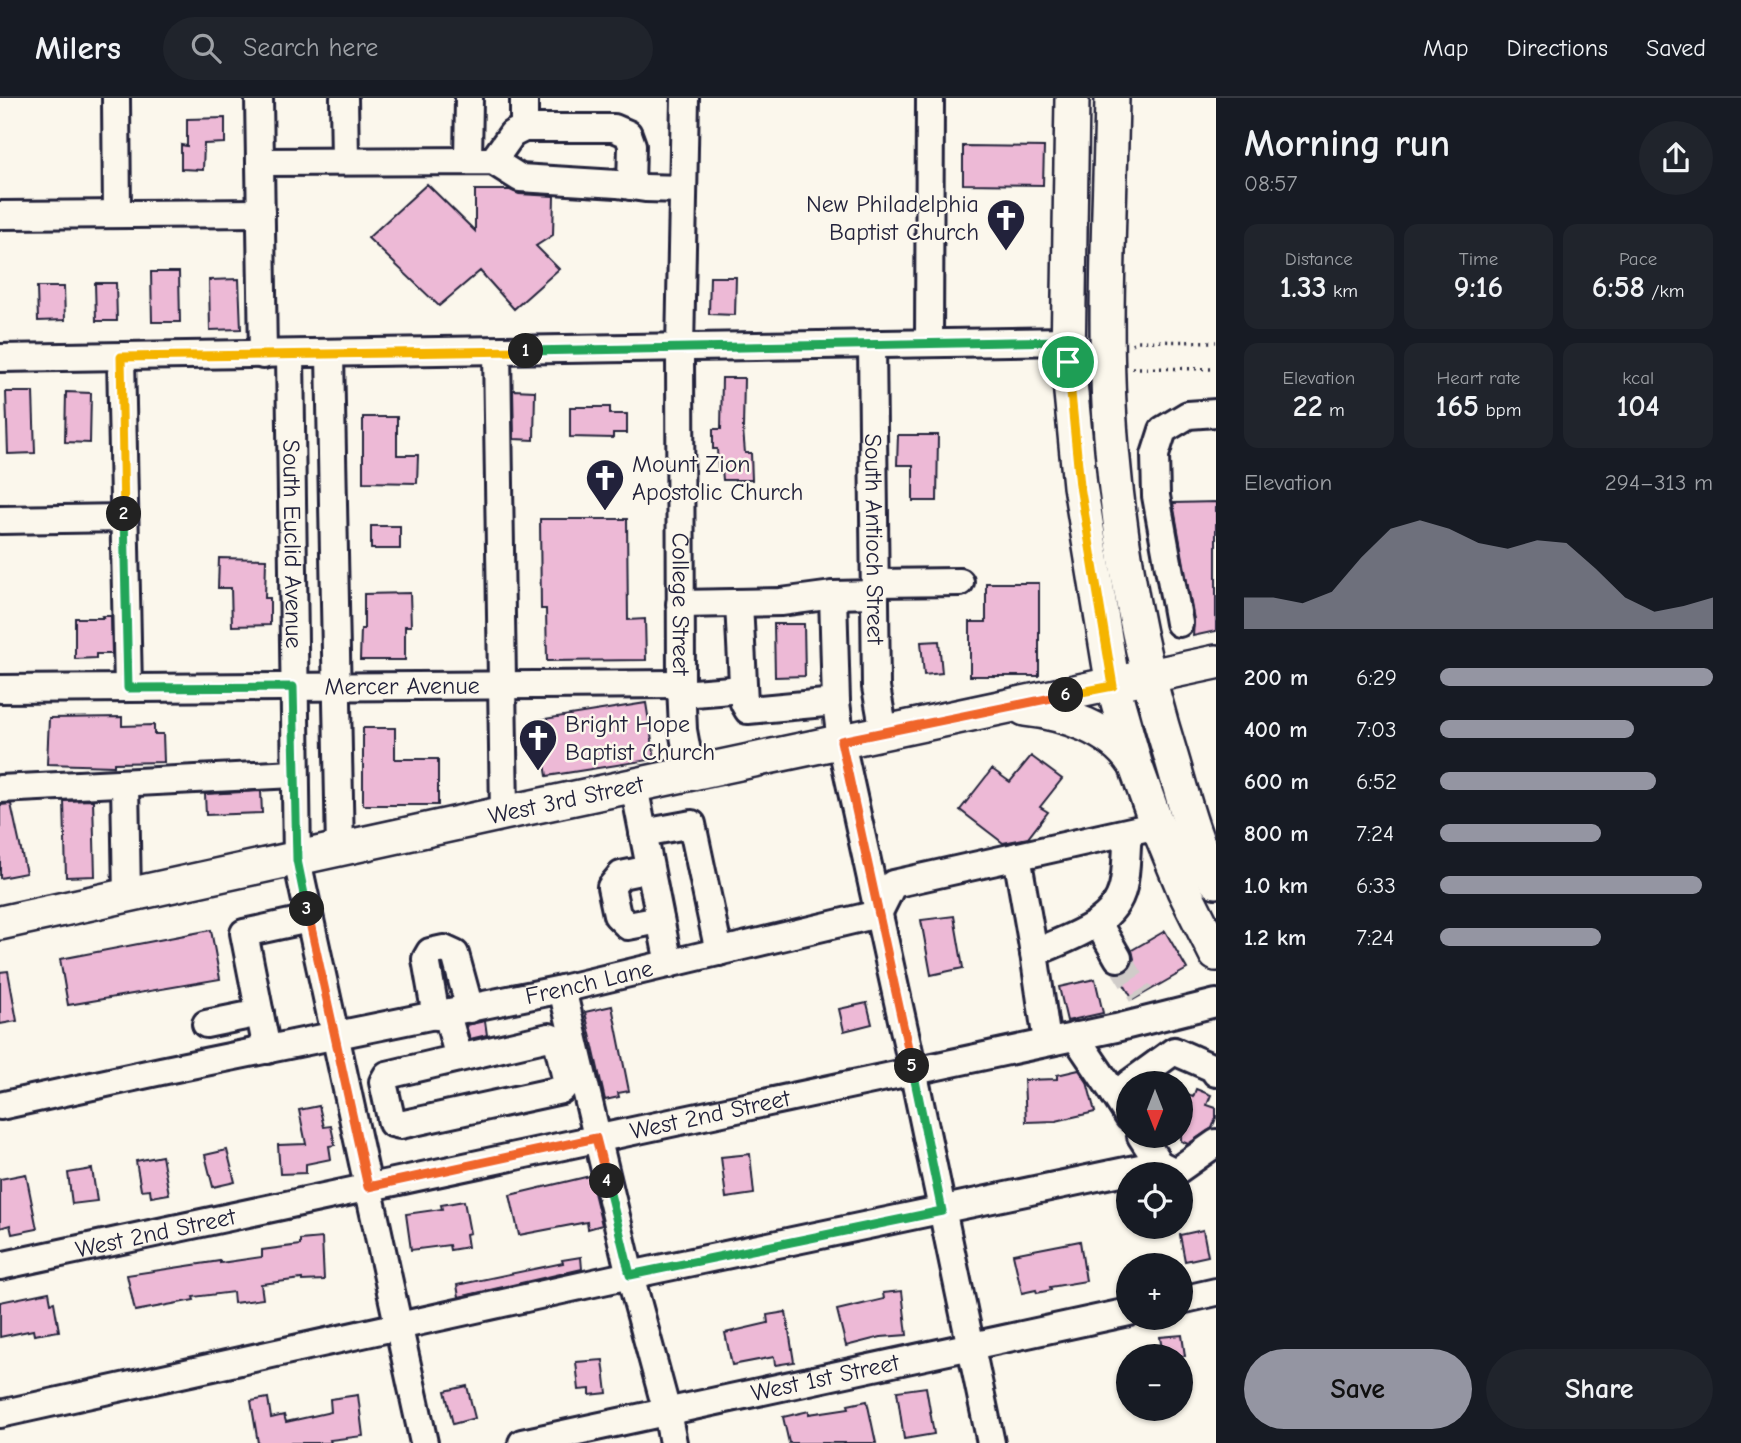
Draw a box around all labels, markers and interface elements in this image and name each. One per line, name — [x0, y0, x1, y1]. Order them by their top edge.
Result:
search box — [163, 17, 653, 80]
text: Milers — [35, 29, 121, 67]
icon: search — [187, 29, 225, 67]
text: Search here — [243, 33, 378, 63]
text: Map — [1423, 34, 1469, 62]
text: Directions — [1507, 34, 1608, 62]
text: Saved — [1646, 34, 1706, 62]
button: share — [1639, 121, 1713, 195]
text: Morning run — [1244, 122, 1450, 166]
text: 08:57 — [1244, 170, 1297, 197]
place label: New Philadelphia Baptist Church — [806, 190, 979, 246]
church icon: New Philadelphia Baptist Church — [985, 197, 1027, 252]
text: Distance — [1285, 248, 1353, 270]
text: Time — [1459, 248, 1498, 270]
text: Pace — [1619, 248, 1657, 270]
text: 1.33 — [1280, 270, 1327, 305]
text: 9:16 — [1454, 270, 1503, 305]
text: 6:58 — [1592, 270, 1645, 305]
text: km — [1327, 280, 1358, 302]
text: /km — [1645, 280, 1685, 302]
pin — [1038, 332, 1098, 392]
pin: 1 — [508, 334, 544, 368]
text: 1 — [522, 339, 529, 361]
icon: arrive — [1049, 343, 1087, 381]
text: Elevation — [1282, 367, 1355, 389]
text: Heart rate — [1437, 367, 1520, 389]
text: kcal — [1622, 367, 1654, 389]
text: 22 — [1293, 389, 1323, 424]
text: 165 — [1436, 389, 1479, 424]
text: 104 — [1617, 389, 1660, 424]
text: m — [1323, 399, 1345, 421]
text: bpm — [1479, 399, 1521, 421]
street label: South Antioch Street — [859, 433, 890, 646]
street label: South Euclid Avenue — [277, 439, 308, 649]
place label: Mount Zion Apostolic Church — [632, 450, 803, 506]
church icon: Mount Zion Apostolic Church — [584, 457, 626, 512]
text: Elevation — [1244, 469, 1332, 496]
text: 294–313 m — [1605, 469, 1713, 496]
pin: 2 — [106, 496, 142, 532]
text: 2 — [119, 502, 128, 524]
street label: College Street — [667, 532, 695, 677]
text: 200 m — [1244, 664, 1308, 691]
text: 6:29 — [1356, 664, 1397, 691]
street label: Mercer Avenue — [324, 671, 480, 701]
pin: 6 — [1048, 678, 1084, 712]
text: 6 — [1061, 683, 1070, 705]
place label: Bright Hope Baptist Church — [565, 710, 715, 766]
text: 400 m — [1244, 716, 1308, 743]
text: 7:03 — [1356, 716, 1397, 743]
church icon: Bright Hope Baptist Church — [517, 717, 559, 772]
text: 600 m — [1244, 768, 1309, 795]
text: 6:52 — [1356, 768, 1397, 795]
street label: West 3rd Street — [486, 770, 647, 830]
text: 800 m — [1244, 820, 1309, 847]
text: 7:24 — [1356, 820, 1394, 847]
text: 1.0 km — [1244, 872, 1308, 899]
text: 6:33 — [1356, 872, 1396, 899]
pin: 3 — [290, 892, 324, 926]
text: 3 — [302, 897, 311, 919]
text: 1.2 km — [1244, 924, 1306, 951]
text: 7:24 — [1356, 924, 1394, 951]
street label: French Lane — [523, 954, 656, 1010]
pin: 5 — [894, 1048, 930, 1084]
text: 5 — [906, 1054, 917, 1076]
north arrow — [1116, 1071, 1194, 1148]
map controls — [1116, 1071, 1193, 1421]
street label: West 2nd Street — [627, 1084, 794, 1145]
button: locate — [1116, 1162, 1193, 1239]
pin: 4 — [590, 1164, 624, 1198]
text: 4 — [602, 1169, 611, 1191]
street label: West 2nd Street — [73, 1202, 239, 1264]
button: + — [1116, 1253, 1193, 1330]
button: − — [1116, 1344, 1193, 1421]
street label: West 1st Street — [748, 1348, 903, 1407]
button: Save — [1244, 1349, 1472, 1429]
button: Share — [1486, 1349, 1713, 1429]

